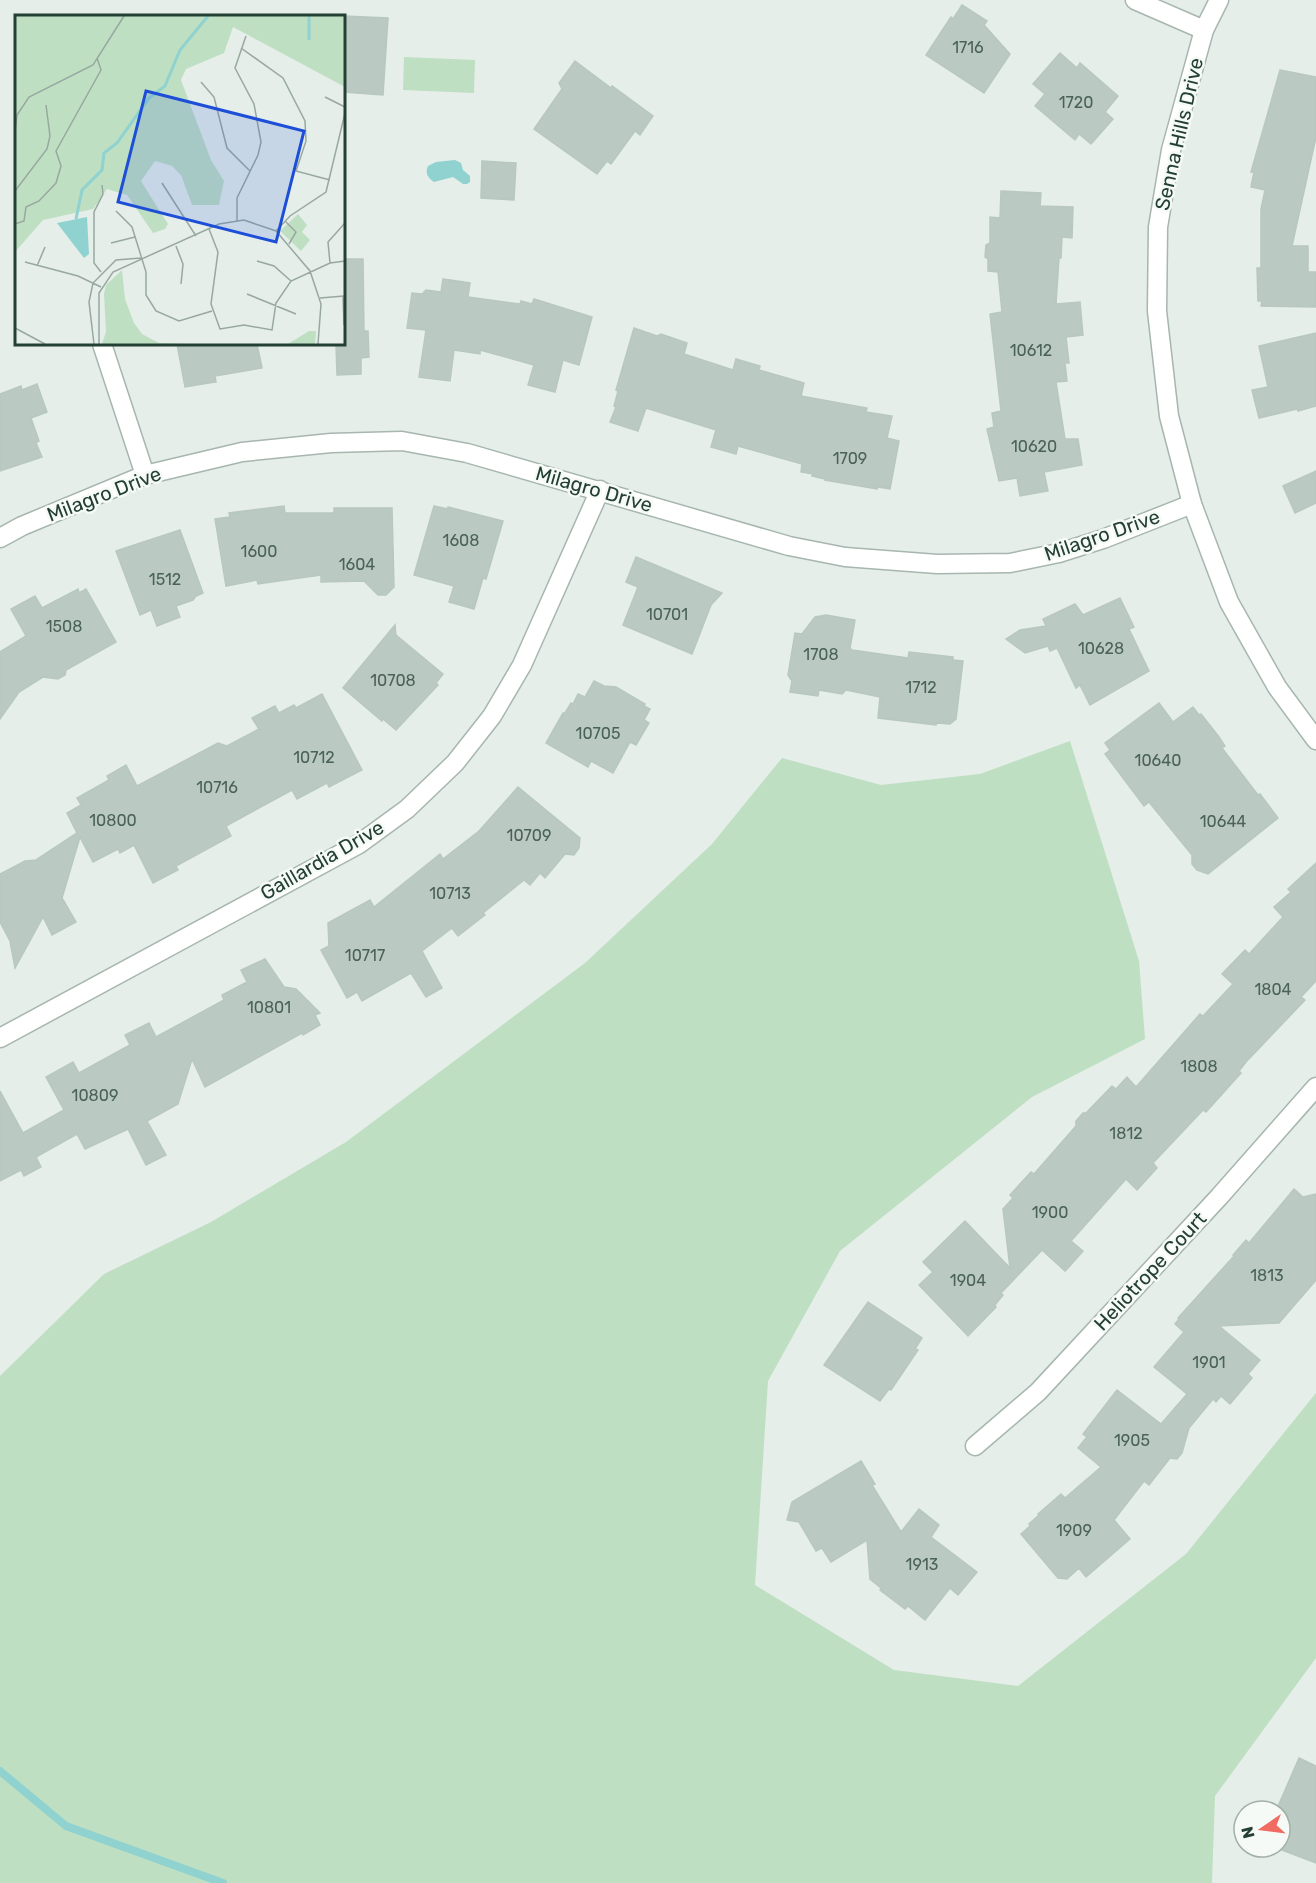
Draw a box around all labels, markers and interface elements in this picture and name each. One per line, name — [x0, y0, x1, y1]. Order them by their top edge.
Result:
inset map — [15, 15, 345, 345]
house number: 1716 — [952, 38, 984, 57]
street label: Senna Hills Drive — [1150, 55, 1208, 213]
house number: 1720 — [1059, 93, 1093, 112]
house number: 10612 — [1010, 341, 1052, 360]
house number: 10620 — [1011, 437, 1057, 456]
house number: 1709 — [833, 449, 867, 468]
street label: Milagro Drive — [43, 461, 165, 527]
street label: Milagro Drive — [533, 461, 655, 517]
street label: Milagro Drive — [1041, 504, 1163, 566]
house number: 1608 — [443, 531, 479, 550]
house number: 1600 — [241, 542, 277, 561]
house number: 1604 — [339, 555, 375, 574]
house number: 1512 — [149, 570, 181, 589]
house number: 10701 — [646, 605, 688, 624]
house number: 1508 — [46, 617, 82, 636]
house number: 10628 — [1078, 639, 1124, 658]
house number: 1708 — [803, 645, 839, 664]
house number: 10708 — [370, 671, 416, 690]
house number: 1712 — [905, 678, 937, 697]
house number: 10705 — [576, 724, 620, 743]
house number: 10712 — [293, 748, 335, 767]
house number: 10640 — [1135, 751, 1181, 770]
house number: 10716 — [196, 778, 238, 797]
house number: 10800 — [89, 811, 137, 830]
house number: 10644 — [1200, 812, 1246, 831]
street label: Gaillardia Drive — [256, 815, 388, 905]
house number: 10709 — [507, 826, 551, 845]
house number: 10713 — [429, 884, 471, 903]
house number: 10717 — [345, 946, 385, 965]
house number: 1804 — [1254, 980, 1292, 999]
house number: 10801 — [247, 998, 291, 1017]
house number: 1808 — [1180, 1057, 1218, 1076]
house number: 10809 — [72, 1086, 118, 1105]
house number: 1812 — [1109, 1124, 1143, 1143]
house number: 1900 — [1032, 1203, 1068, 1222]
street label: Heliotrope Court — [1089, 1207, 1211, 1335]
house number: 1813 — [1250, 1266, 1284, 1285]
house number: 1904 — [950, 1271, 986, 1290]
house number: 1901 — [1192, 1353, 1226, 1372]
house number: 1905 — [1114, 1431, 1150, 1450]
house number: 1909 — [1056, 1521, 1092, 1540]
house number: 1913 — [906, 1555, 938, 1574]
north arrow — [1232, 1799, 1292, 1859]
text: N — [1237, 1825, 1259, 1840]

